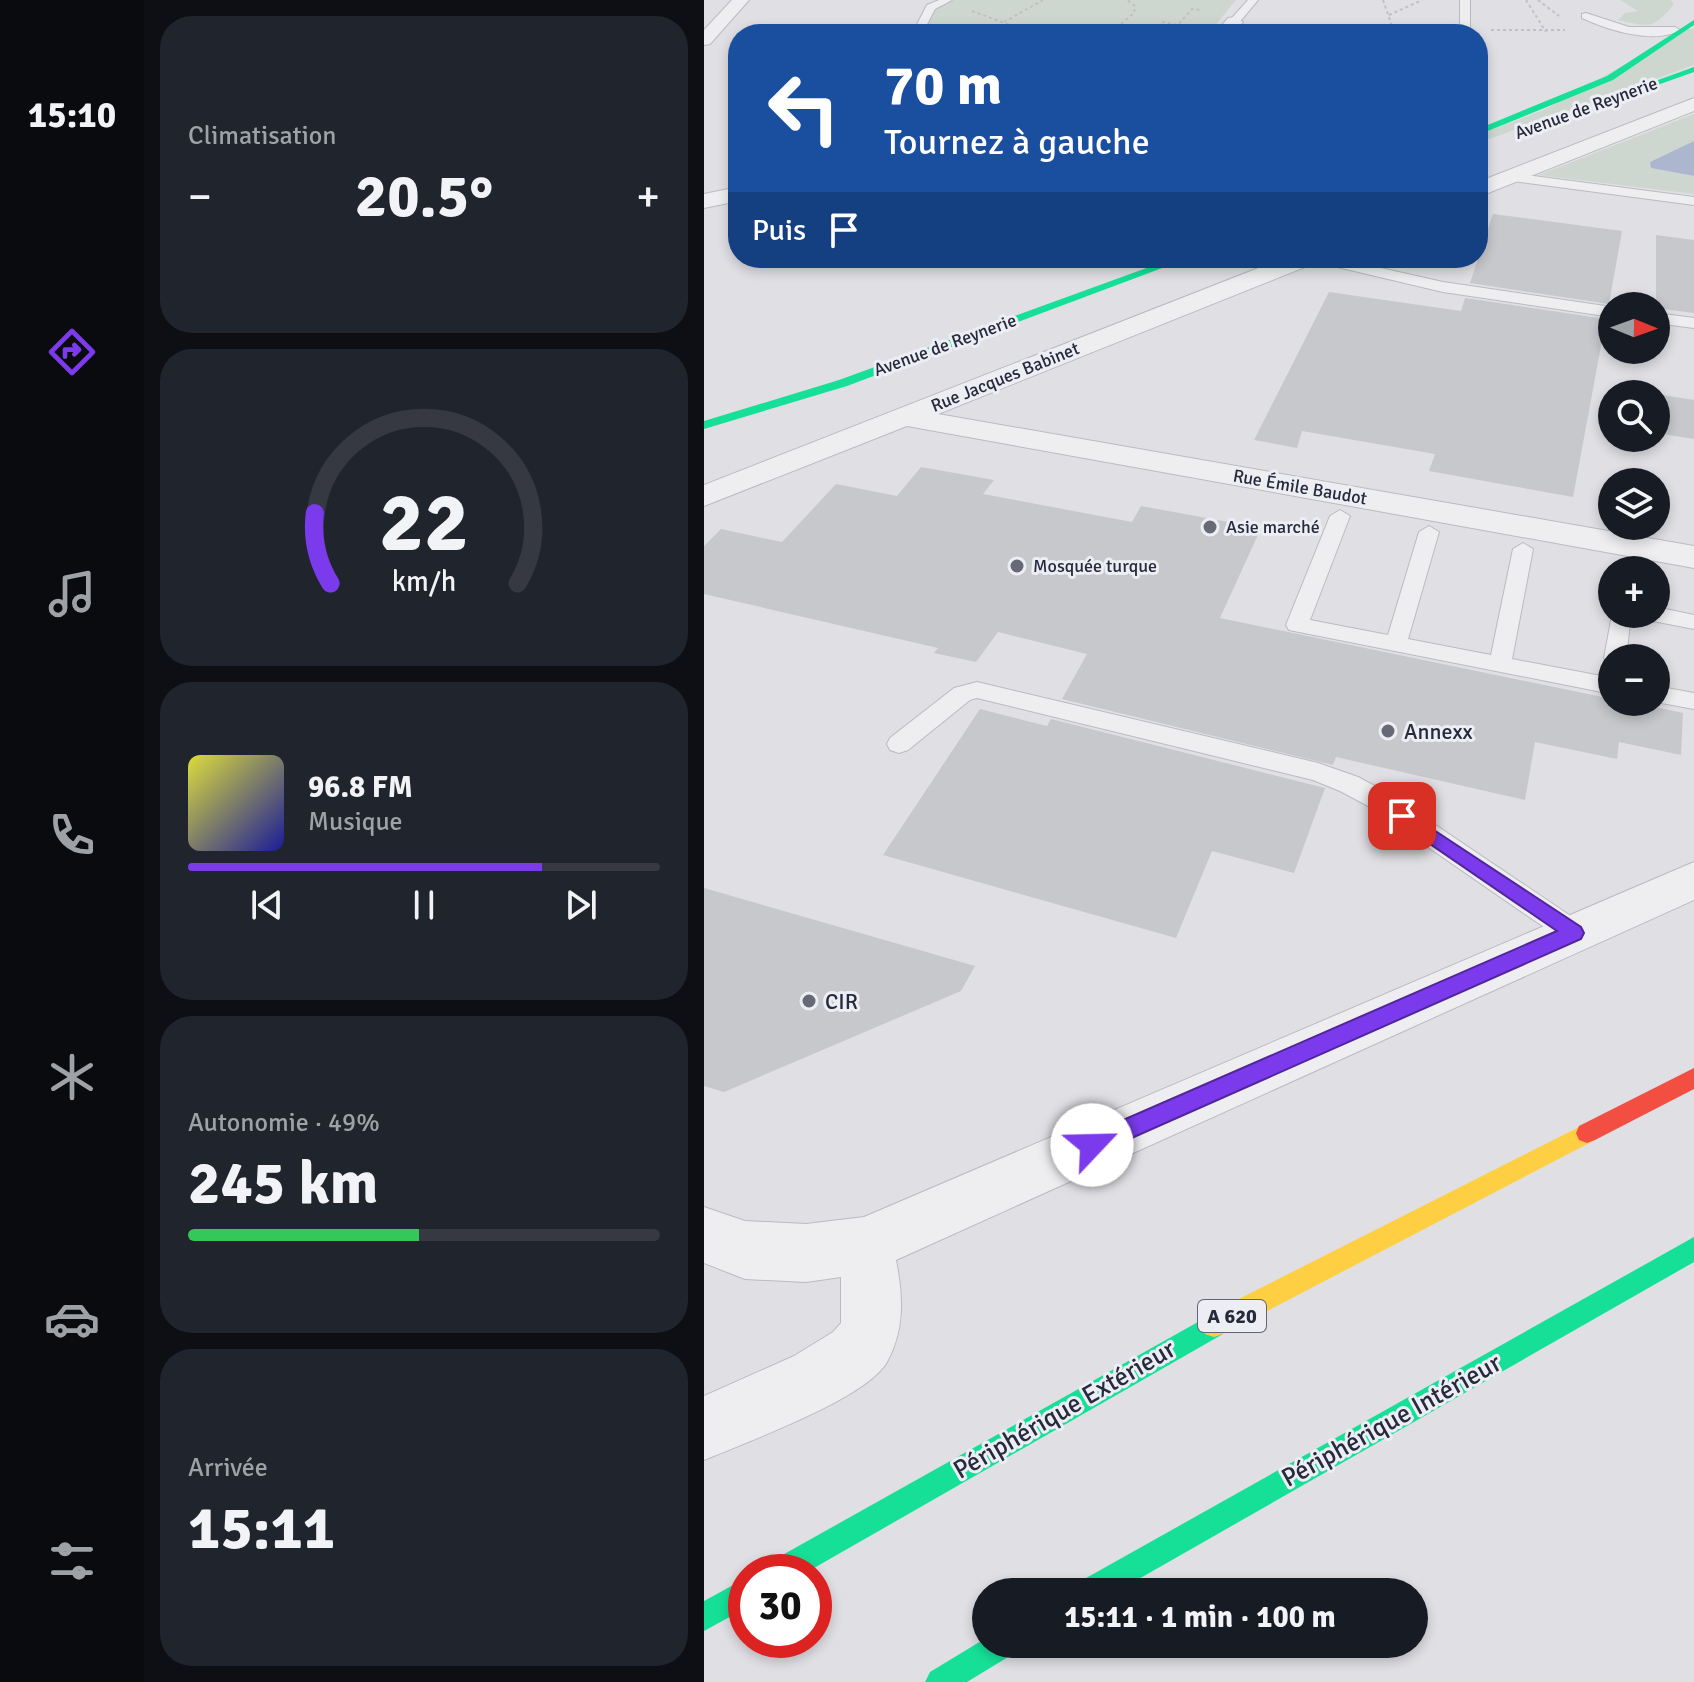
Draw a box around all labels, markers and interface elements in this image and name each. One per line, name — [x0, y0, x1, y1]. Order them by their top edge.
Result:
text: 70 m — [884, 51, 1002, 120]
icon: left — [752, 56, 856, 160]
street label: Avenue de Reynerie — [1512, 72, 1660, 144]
text: 15:10 — [28, 93, 116, 138]
text: Climatisation — [188, 120, 337, 152]
text: Tournez à gauche — [884, 120, 1150, 165]
text: 20.5° — [355, 160, 493, 234]
text: − — [188, 170, 212, 224]
text: + — [636, 170, 660, 224]
icon: arrive — [822, 208, 866, 252]
text: Puis — [752, 212, 806, 249]
north arrow — [1598, 292, 1670, 364]
map controls — [1598, 292, 1670, 716]
street label: Avenue de Reynerie — [871, 309, 1019, 381]
icon: directions — [44, 324, 100, 380]
street label: Rue Jacques Babinet — [928, 337, 1082, 417]
button: search — [1598, 380, 1670, 452]
street label: Rue Émile Baudot — [1231, 464, 1369, 510]
button: layers — [1598, 468, 1670, 540]
text: 22 — [379, 471, 469, 573]
place label: Asie marché — [1226, 516, 1320, 538]
marker: Asie marché — [1201, 518, 1219, 536]
place label: Mosquée turque — [1033, 555, 1157, 577]
button: + — [1598, 556, 1670, 628]
marker: Mosquée turque — [1008, 557, 1026, 575]
text: km/h — [392, 564, 456, 599]
icon: music — [44, 566, 100, 622]
button: − — [1598, 644, 1670, 716]
place label: Annexx — [1404, 718, 1473, 745]
marker: Annexx — [1379, 722, 1397, 740]
text: 96.8 FM — [308, 769, 413, 806]
pin — [1368, 782, 1436, 850]
icon: arrive — [1380, 794, 1424, 838]
text: Musique — [308, 806, 403, 838]
icon: phone — [44, 807, 100, 863]
icon: previous — [245, 883, 289, 927]
icon: pause — [402, 883, 446, 927]
icon: next — [559, 883, 603, 927]
place label: CIR — [825, 988, 858, 1015]
marker: CIR — [800, 992, 818, 1010]
icon: climate — [44, 1049, 100, 1105]
position arrow — [1050, 1103, 1134, 1187]
text: Autonomie · 49% — [188, 1107, 380, 1139]
text: 245 km — [188, 1147, 378, 1221]
icon: car — [44, 1291, 100, 1347]
road number: A 620 — [1198, 1300, 1266, 1332]
street label: Périphérique Extérieur — [948, 1333, 1182, 1487]
street label: Périphérique Intérieur — [1276, 1347, 1507, 1495]
text: Arrivée — [188, 1452, 268, 1484]
text: 15:11 — [188, 1492, 335, 1566]
icon: filters — [44, 1533, 100, 1589]
speed limit sign: 30 — [728, 1554, 832, 1658]
text: 15:11 · 1 min · 100 m — [1064, 1599, 1336, 1636]

